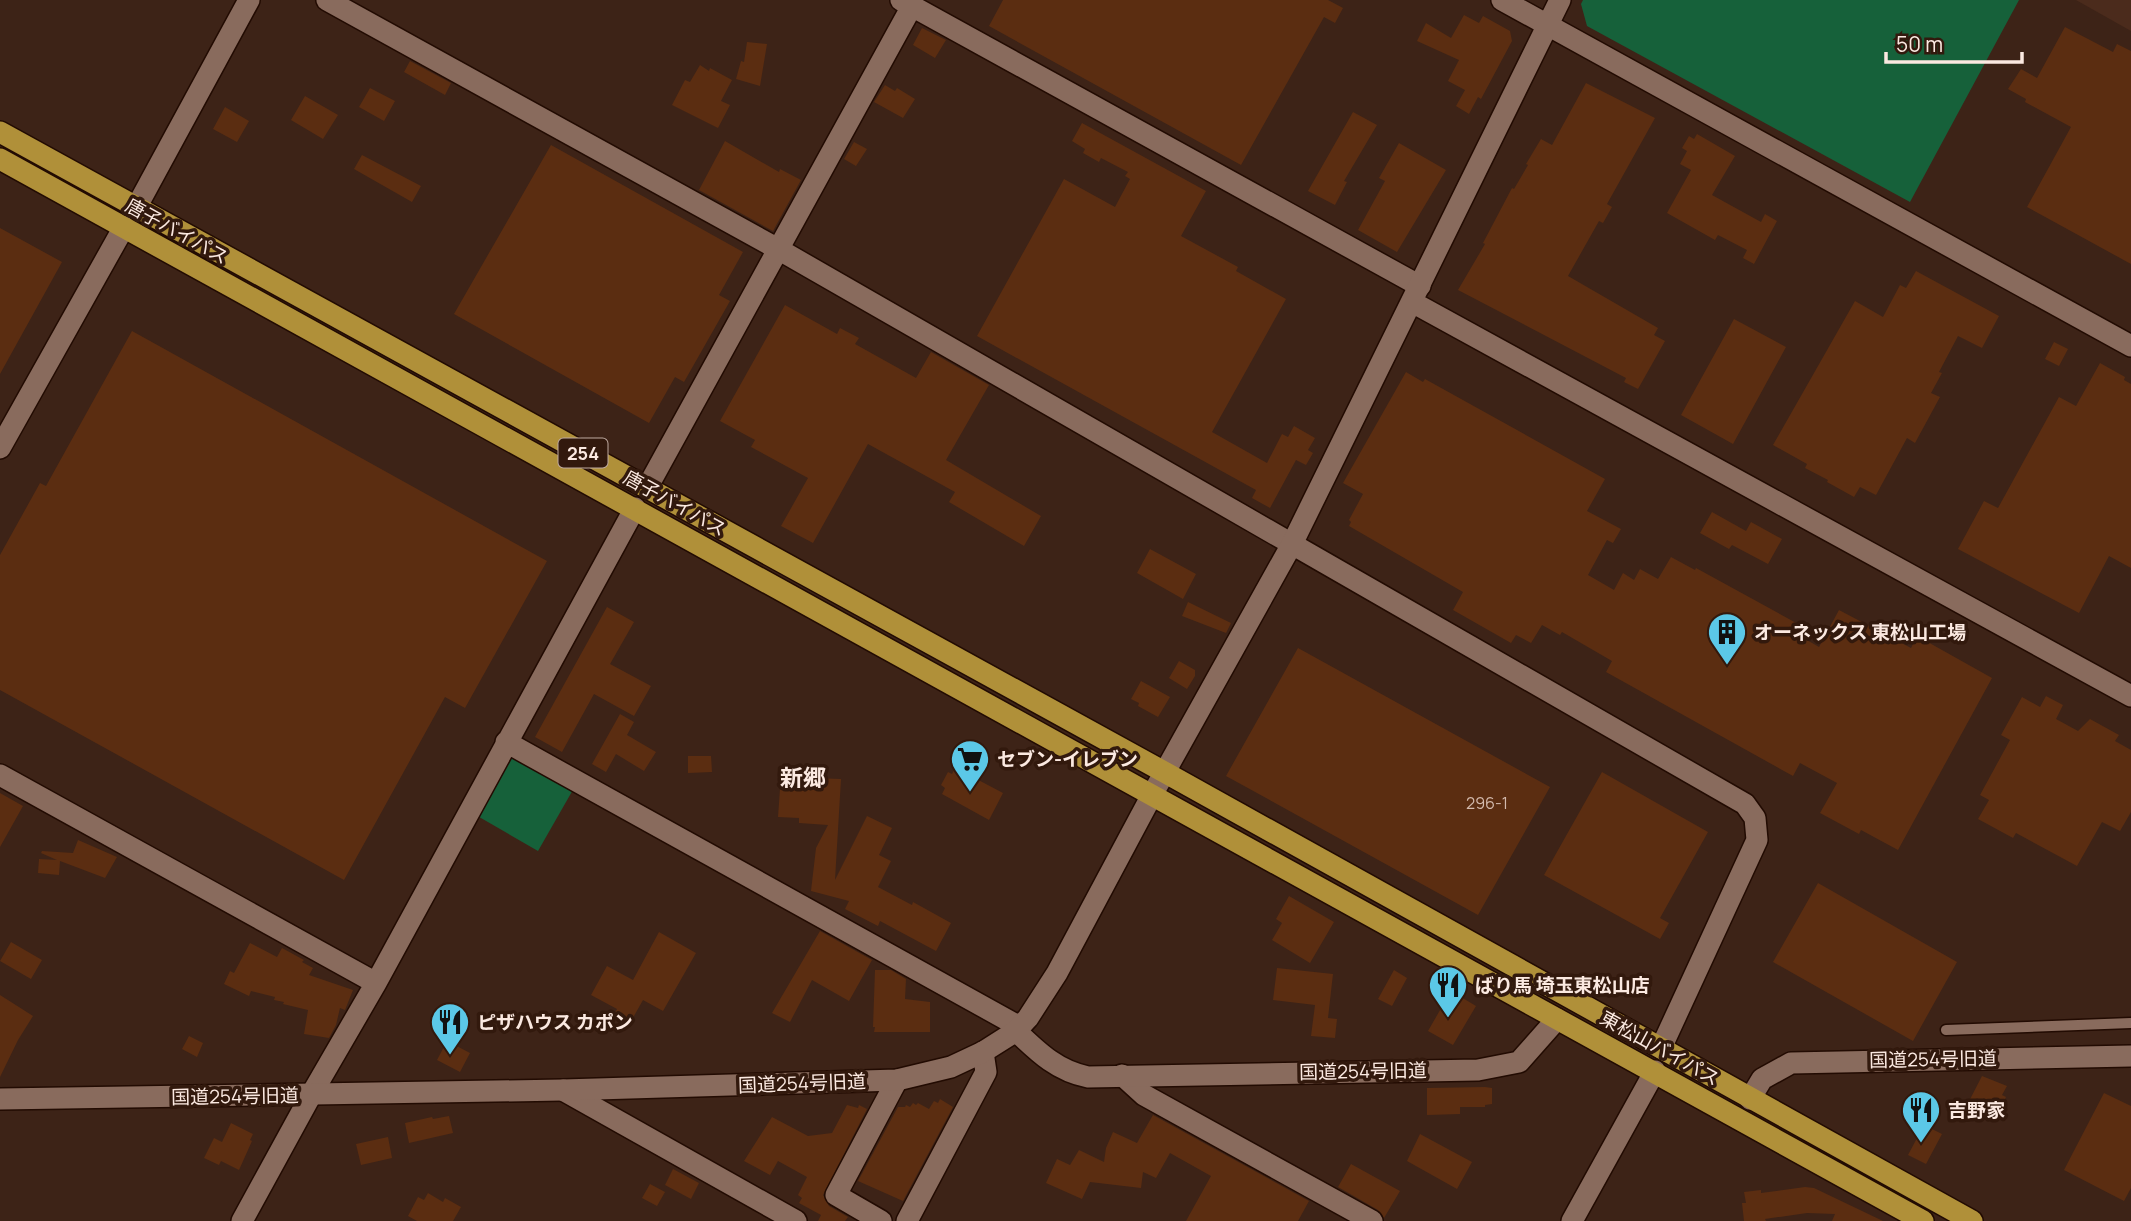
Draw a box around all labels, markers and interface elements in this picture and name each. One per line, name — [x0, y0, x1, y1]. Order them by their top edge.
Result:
scale bar — [1886, 21, 2022, 65]
text: 50 m — [1896, 30, 1943, 58]
street label: 唐子バイパス — [121, 192, 233, 270]
road number: 254 — [558, 438, 608, 467]
street label: 唐子バイパス — [619, 464, 731, 542]
building icon: オーネックス 東松山工場 — [1706, 611, 1748, 666]
place label: オーネックス 東松山工場 — [1754, 619, 1966, 645]
supermarket icon: セブン-イレブン — [949, 738, 991, 793]
place label: セブン-イレブン — [997, 746, 1138, 772]
district label: 新郷 — [780, 761, 826, 793]
house number: 296-1 — [1466, 792, 1508, 814]
restaurant icon: ばり馬 埼玉東松山店 — [1427, 964, 1469, 1019]
place label: ばり馬 埼玉東松山店 — [1475, 972, 1650, 998]
restaurant icon: ピザハウス カポン — [429, 1001, 471, 1056]
street label: 東松山バイパス — [1596, 1004, 1724, 1092]
place label: ピザハウス カポン — [477, 1009, 633, 1035]
street label: 国道254号旧道 — [1869, 1045, 1997, 1073]
street label: 国道254号旧道 — [1299, 1057, 1427, 1085]
street label: 国道254号旧道 — [738, 1068, 866, 1098]
street label: 国道254号旧道 — [171, 1082, 299, 1110]
restaurant icon: 吉野家 — [1900, 1089, 1942, 1144]
place label: 吉野家 — [1948, 1097, 2005, 1123]

